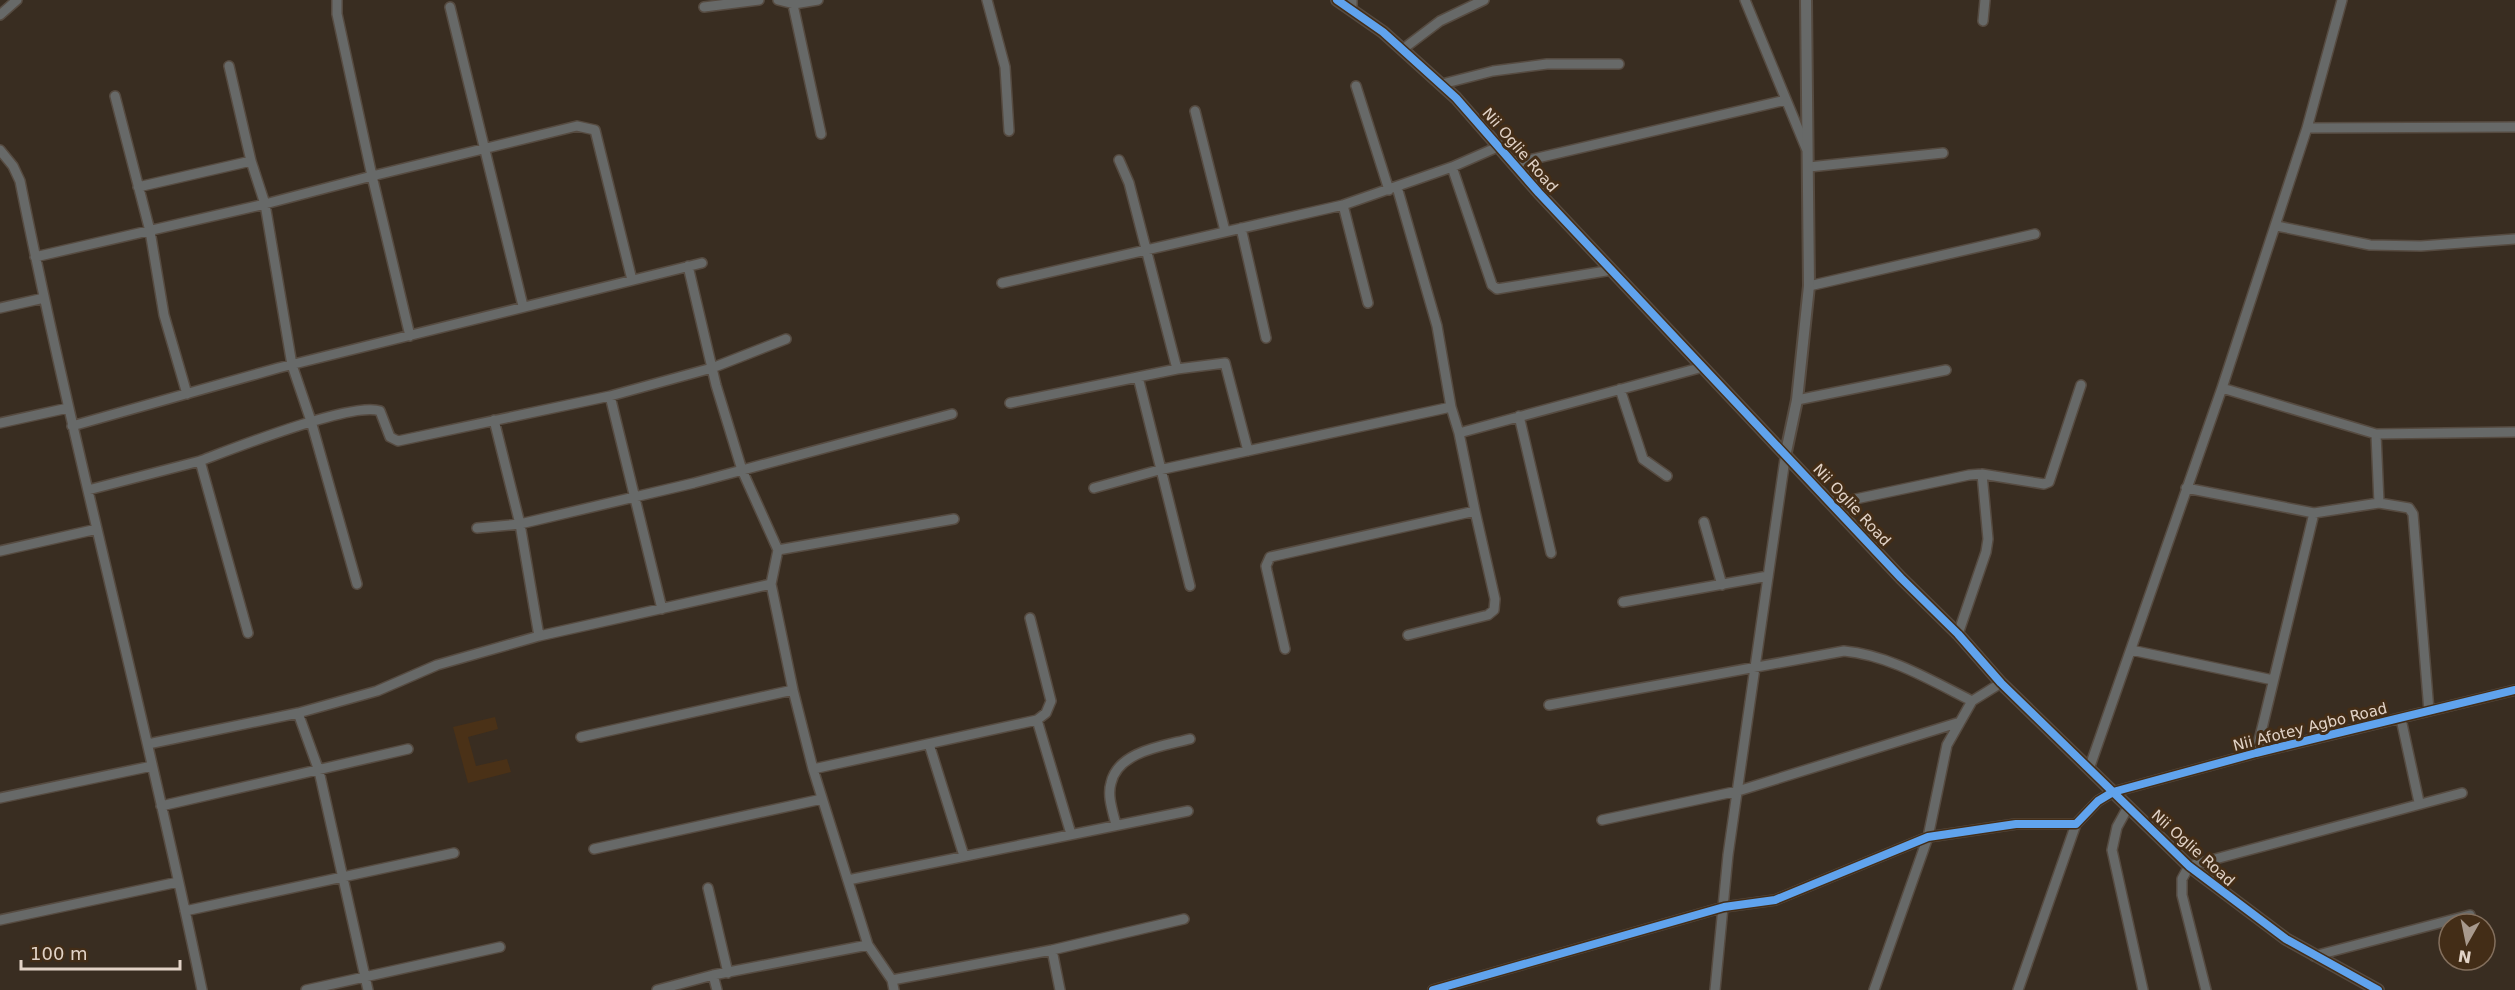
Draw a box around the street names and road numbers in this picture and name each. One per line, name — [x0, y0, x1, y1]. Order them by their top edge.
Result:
street label: Nii Oglie Road — [1479, 104, 1561, 196]
street label: Nii Oglie Road — [1809, 460, 1895, 550]
street label: Nii Afotey Agbo Road — [2231, 699, 2389, 755]
street label: Nii Oglie Road — [2148, 806, 2238, 890]

